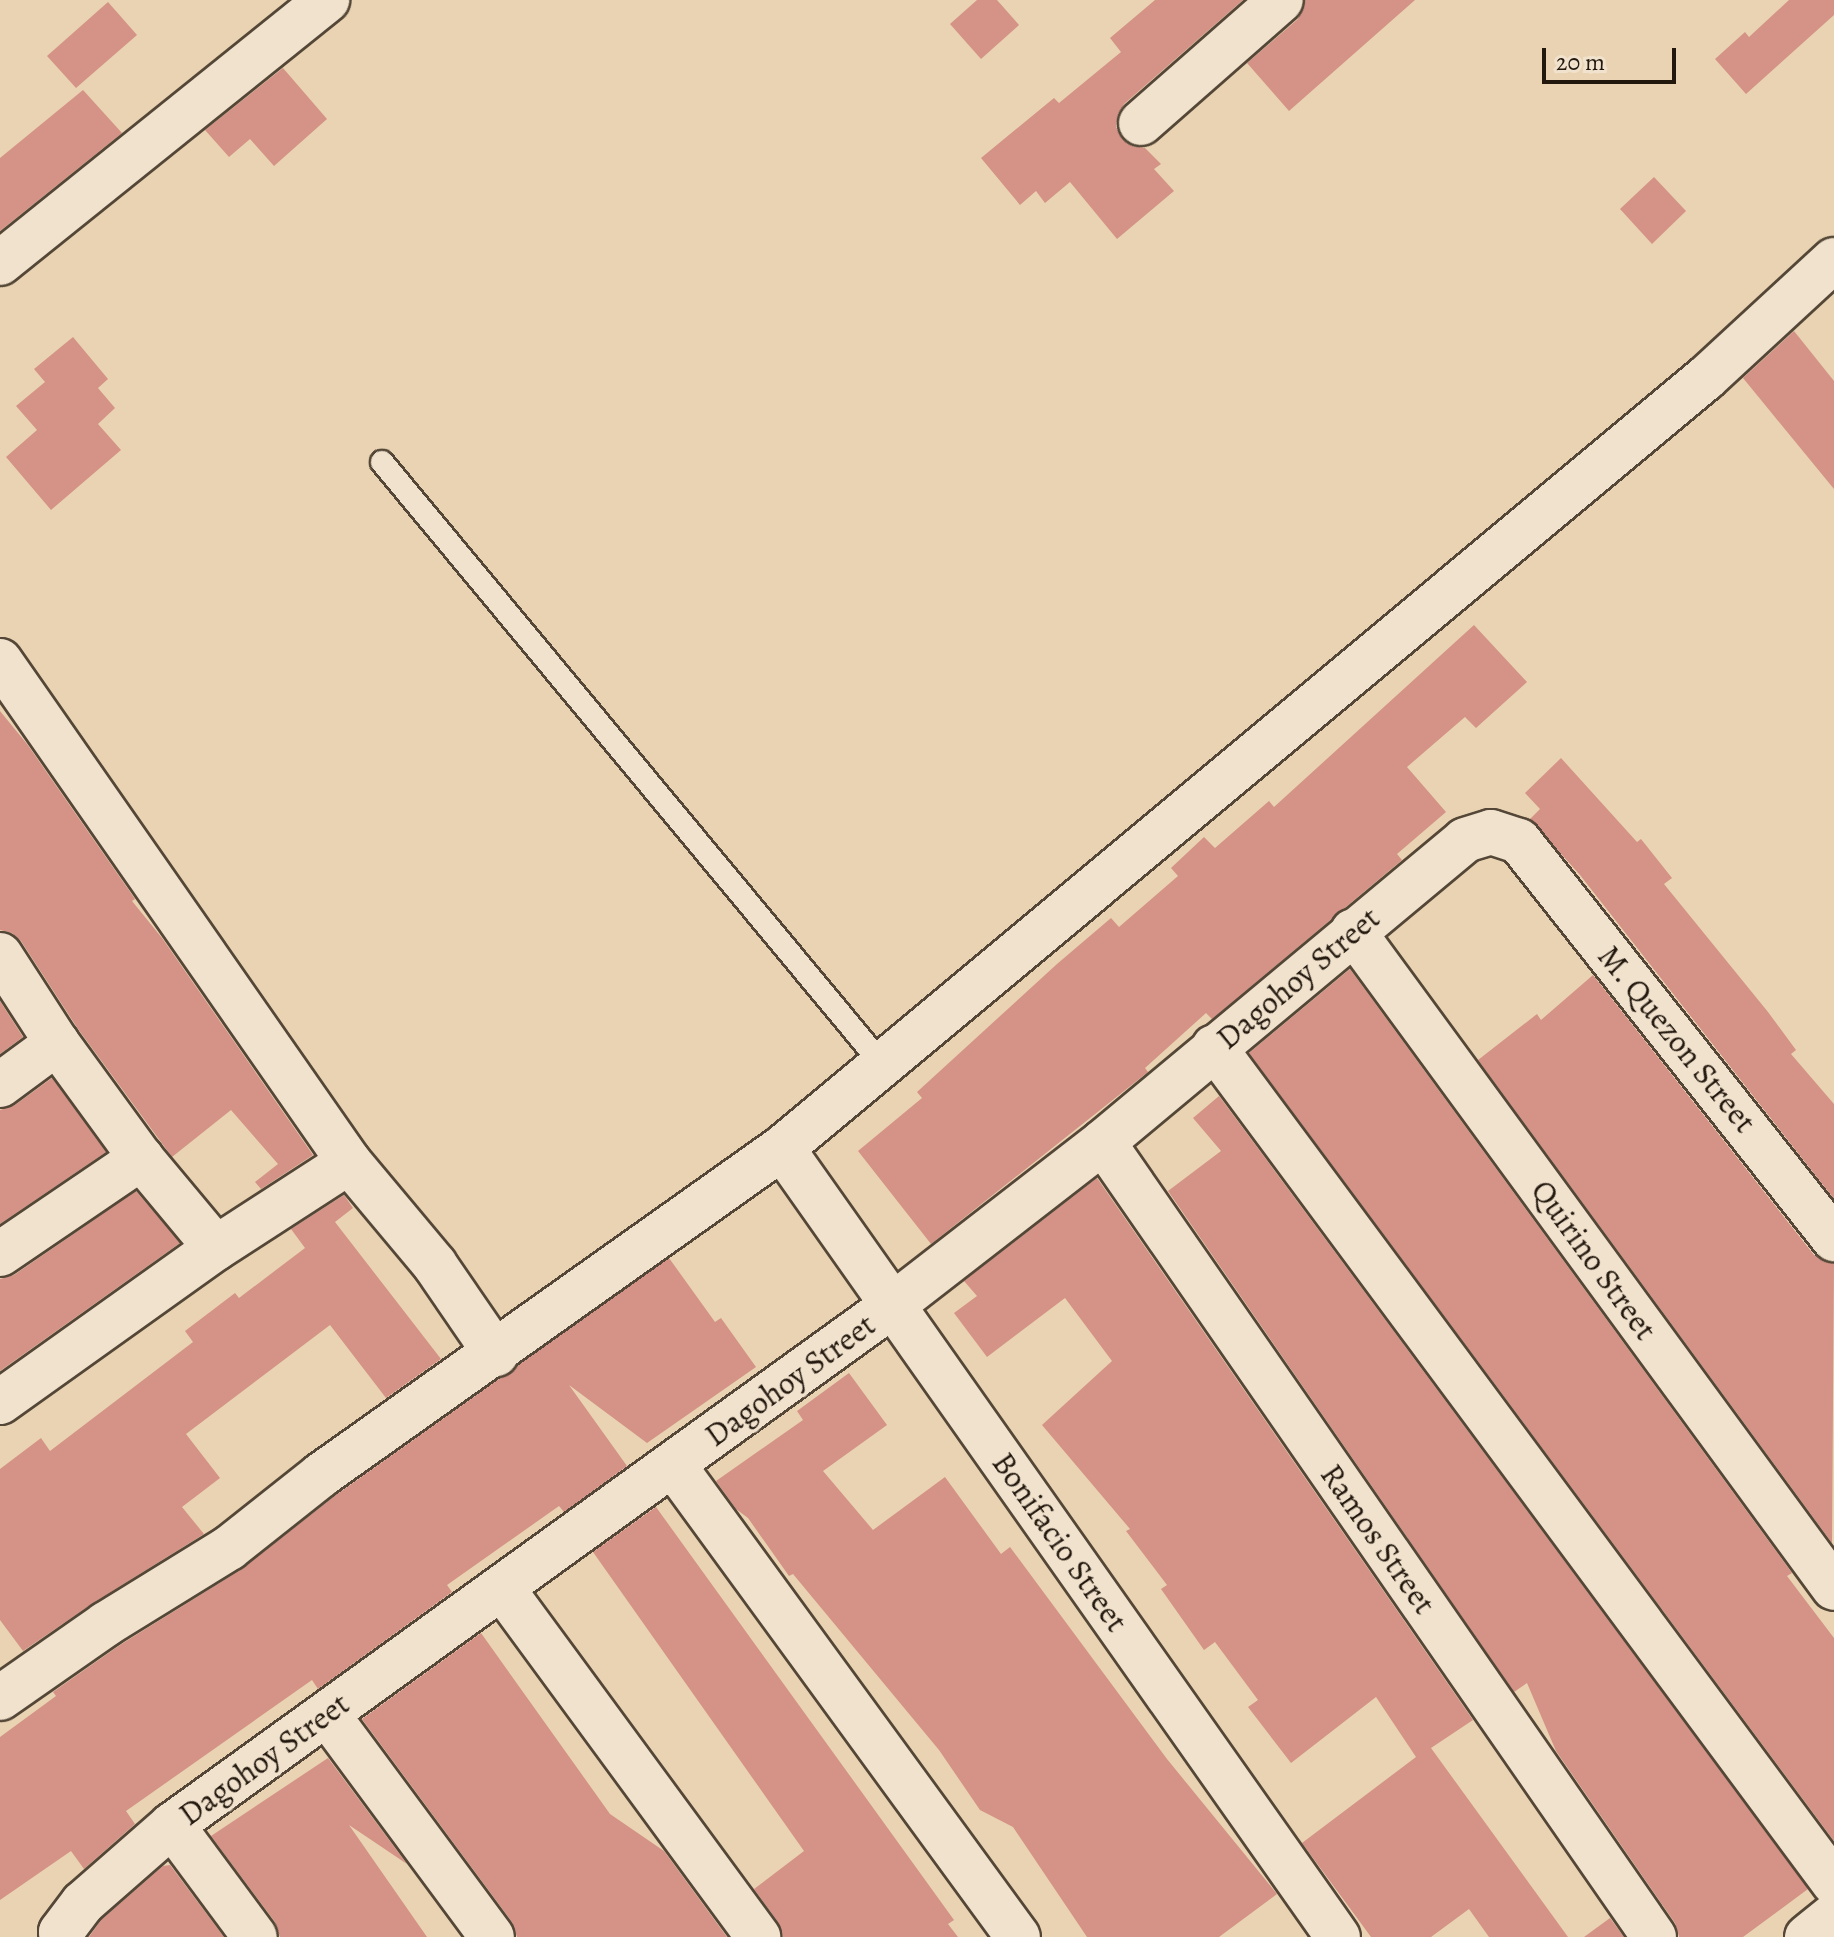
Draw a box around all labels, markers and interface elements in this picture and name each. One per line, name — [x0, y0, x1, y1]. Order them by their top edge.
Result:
scale bar — [1546, 32, 1680, 82]
text: 20 m — [1556, 46, 1605, 78]
street label: Dagohoy Street — [1209, 899, 1387, 1057]
street label: M. Quezon Street — [1590, 937, 1764, 1141]
street label: Quirino Street — [1523, 1172, 1665, 1348]
street label: Dagohoy Street — [697, 1305, 883, 1455]
street label: Bonifacio Street — [984, 1445, 1136, 1639]
street label: Ramos Street — [1312, 1457, 1444, 1621]
street label: Dagohoy Street — [171, 1684, 357, 1834]

